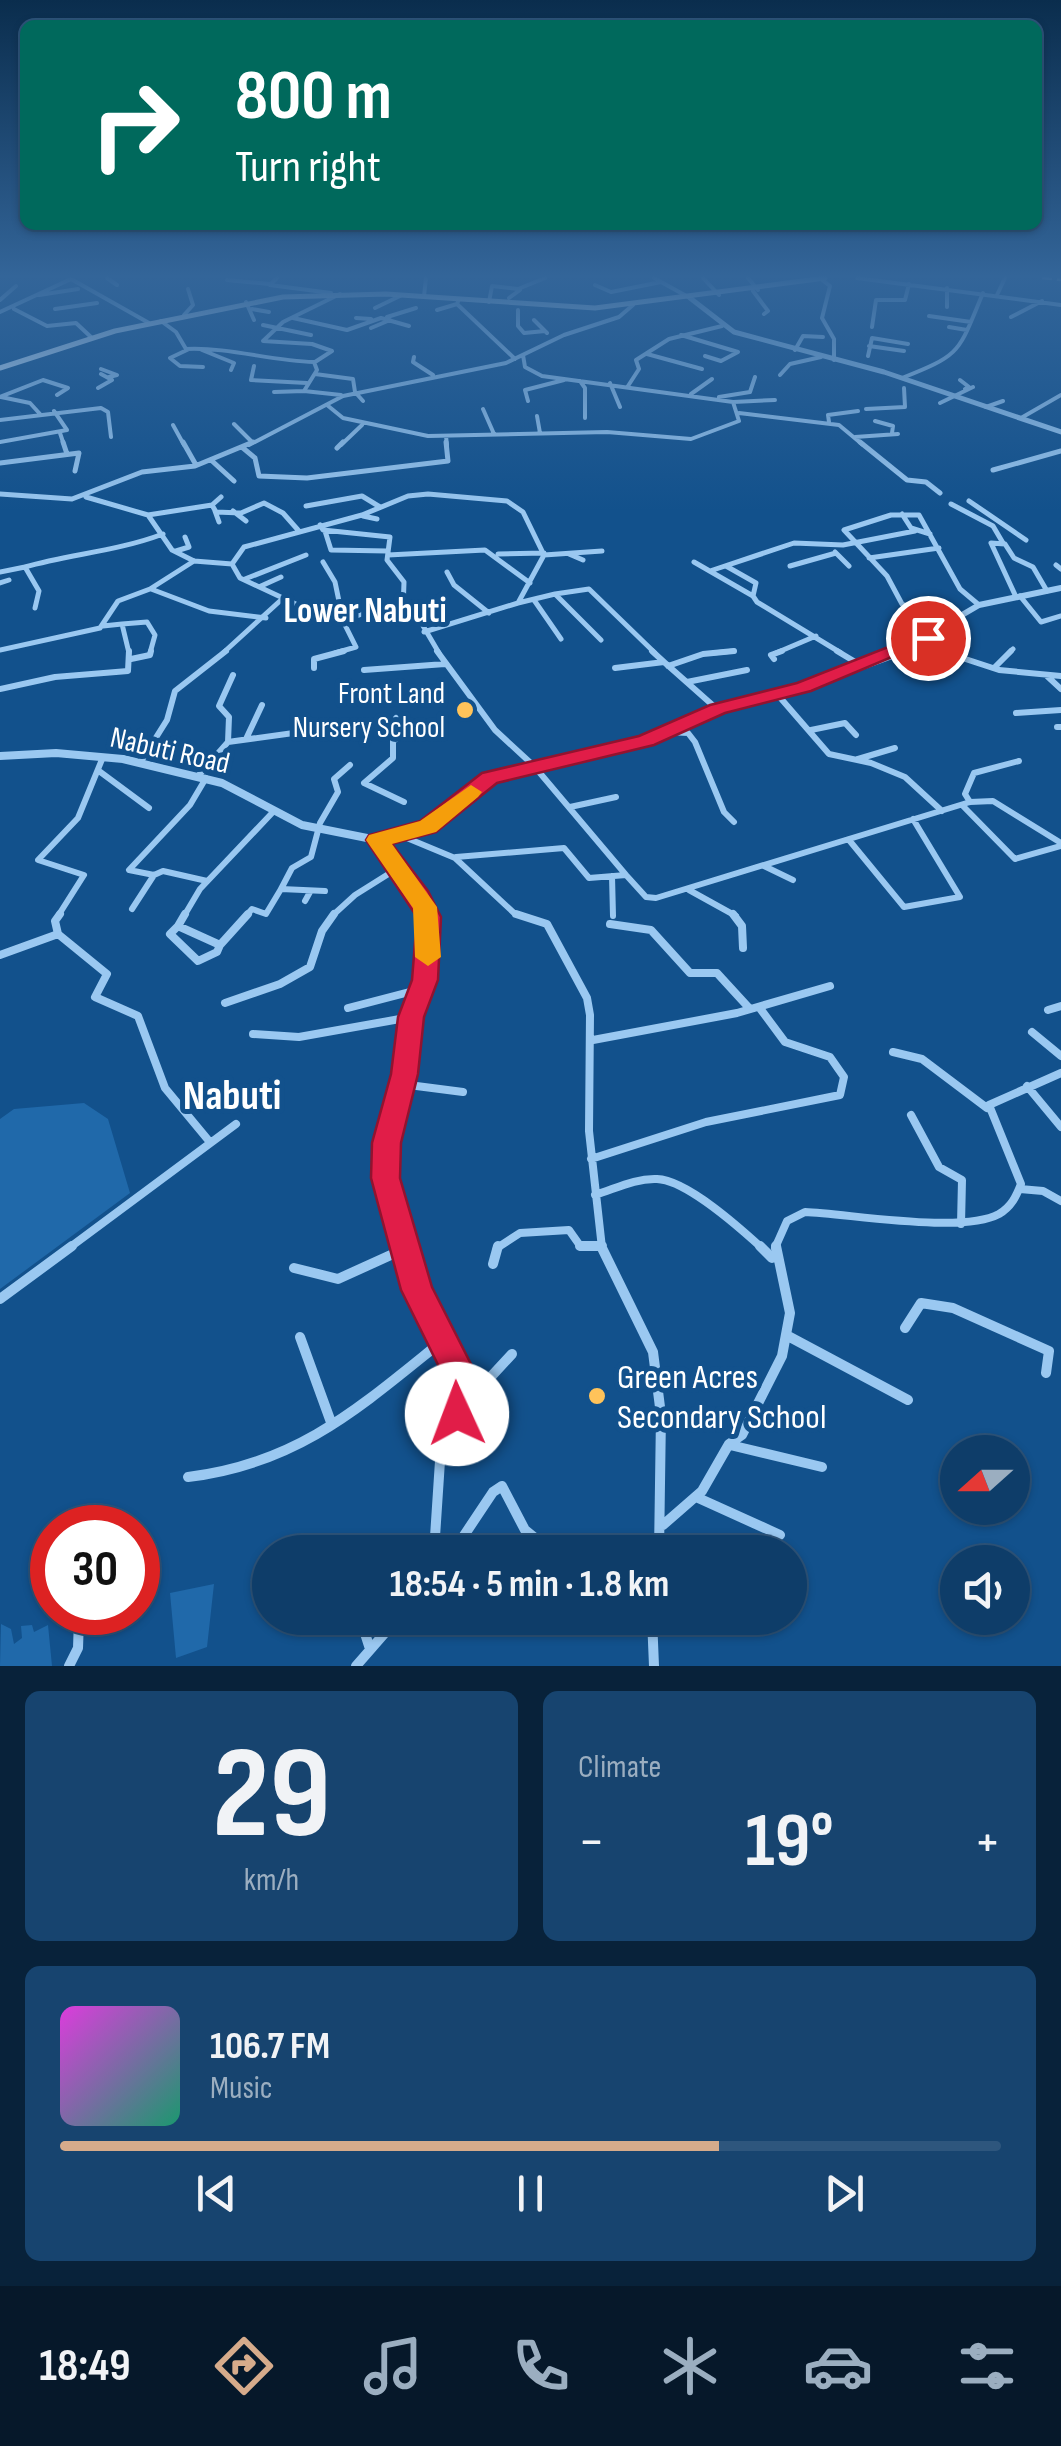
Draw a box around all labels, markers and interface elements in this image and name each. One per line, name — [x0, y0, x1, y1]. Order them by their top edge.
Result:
text: 800 m — [235, 55, 392, 139]
icon: right — [70, 60, 200, 190]
text: Turn right — [235, 140, 381, 195]
district label: Lower Nabuti — [283, 590, 447, 633]
pin — [886, 596, 971, 681]
icon: arrive — [901, 611, 956, 666]
place label: Front Land Nursery School — [293, 676, 445, 746]
marker: Front Land Nursery School — [454, 699, 476, 721]
street label: Nabuti Road — [107, 720, 233, 782]
district label: Nabuti — [183, 1071, 281, 1122]
place label: Green Acres Secondary School — [617, 1356, 826, 1439]
position arrow — [405, 1362, 509, 1466]
marker: Green Acres Secondary School — [586, 1385, 608, 1407]
north arrow — [940, 1435, 1030, 1525]
map controls — [940, 1435, 1030, 1635]
speed limit sign: 30 — [30, 1505, 160, 1635]
button: sound — [940, 1545, 1030, 1635]
text: 18:54 · 5 min · 1.8 km — [390, 1562, 669, 1607]
text: 29 — [212, 1718, 331, 1874]
text: Climate — [578, 1748, 661, 1787]
text: 19° — [745, 1797, 834, 1888]
text: − — [578, 1809, 605, 1876]
text: + — [974, 1809, 1001, 1876]
text: km/h — [244, 1861, 299, 1900]
text: 106.7 FM — [210, 2024, 330, 2069]
text: Music — [210, 2069, 273, 2108]
icon: previous — [189, 2166, 244, 2221]
icon: pause — [503, 2166, 558, 2221]
icon: next — [817, 2166, 872, 2221]
icon: directions — [209, 2331, 279, 2401]
icon: music — [358, 2331, 428, 2401]
icon: phone — [506, 2331, 576, 2401]
icon: climate — [655, 2331, 725, 2401]
icon: car — [803, 2331, 873, 2401]
icon: filters — [952, 2331, 1022, 2401]
text: 18:49 — [39, 2339, 131, 2394]

